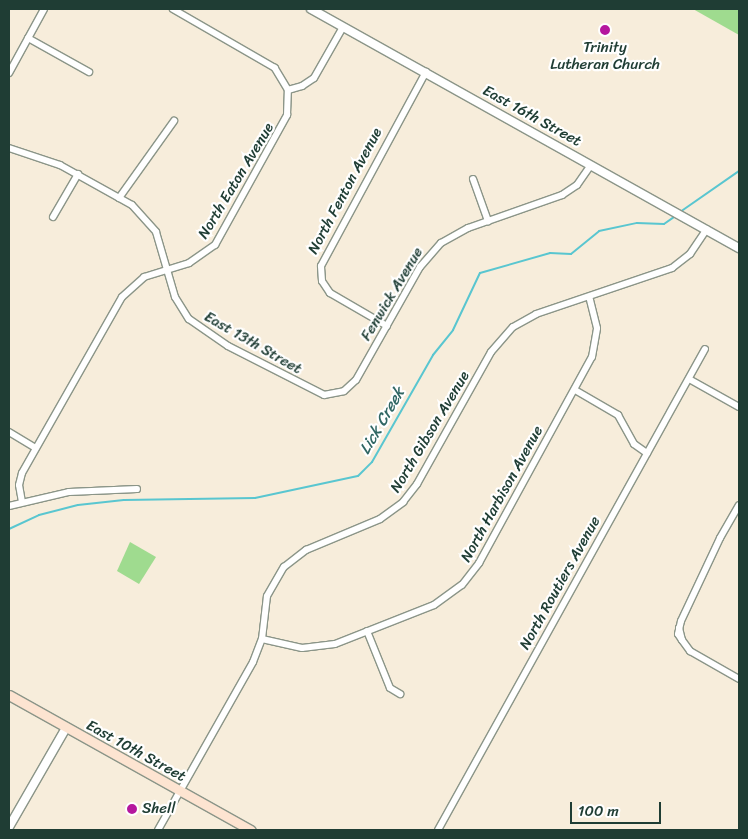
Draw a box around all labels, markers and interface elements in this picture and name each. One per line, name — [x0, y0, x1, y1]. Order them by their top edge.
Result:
marker: Trinity Lutheran Church — [599, 24, 611, 36]
place label: Trinity Lutheran Church — [550, 38, 660, 73]
street label: East 16th Street — [480, 81, 584, 151]
street label: North Eaton Avenue — [194, 120, 278, 242]
street label: North Fenton Avenue — [304, 125, 386, 257]
street label: Fenwick Avenue — [357, 244, 427, 344]
street label: East 13th Street — [201, 308, 305, 378]
street label: North Gibson Avenue — [387, 368, 473, 496]
water label: Lick Creek — [355, 384, 409, 458]
street label: North Harbison Avenue — [457, 423, 547, 565]
street label: North Routiers Avenue — [516, 513, 604, 653]
street label: East 10th Street — [83, 716, 189, 786]
scale bar — [573, 792, 664, 824]
text: 100 m — [578, 798, 619, 824]
place label: Shell — [142, 800, 176, 818]
marker: Shell — [126, 803, 138, 815]

